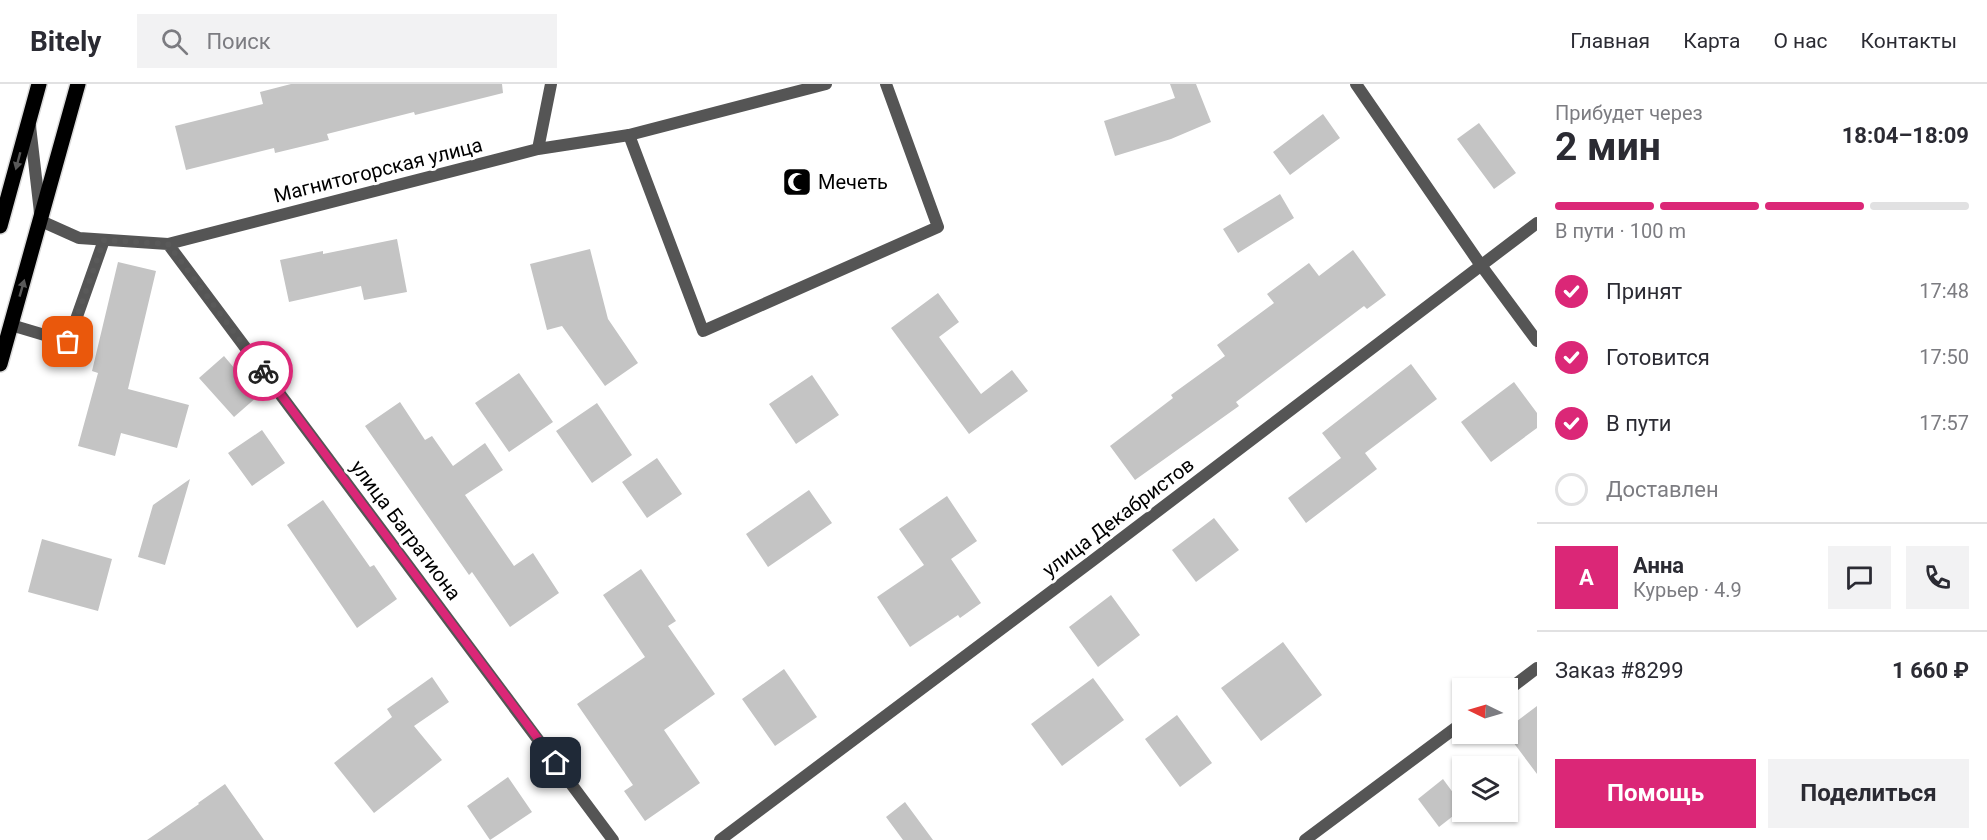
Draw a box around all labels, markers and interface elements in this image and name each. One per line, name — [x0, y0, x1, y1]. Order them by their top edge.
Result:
search box — [137, 14, 557, 68]
text: Bitely — [30, 25, 101, 58]
icon: search — [158, 25, 191, 58]
text: Поиск — [206, 29, 271, 54]
text: Главная — [1570, 29, 1650, 53]
text: Карта — [1683, 29, 1740, 53]
text: О нас — [1773, 29, 1828, 53]
text: Контакты — [1861, 29, 1957, 53]
text: Прибудет через — [1555, 101, 1703, 125]
text: 18:04–18:09 — [1842, 123, 1969, 148]
text: 2 мин — [1555, 124, 1661, 170]
street label: Магнитогорская улица — [271, 132, 485, 208]
one-way arrow — [12, 151, 22, 170]
mosque icon: Мечеть — [781, 166, 813, 198]
place label: Мечеть — [818, 170, 888, 194]
text: В пути · 100 m — [1555, 219, 1686, 243]
icon: check — [1555, 275, 1588, 308]
one-way arrow — [18, 279, 27, 297]
text: Принят — [1606, 279, 1682, 304]
text: 17:48 — [1919, 279, 1969, 303]
pin — [42, 316, 93, 367]
icon: bag — [51, 325, 84, 358]
courier — [233, 341, 293, 401]
icon: check — [1555, 341, 1588, 374]
text: Готовится — [1606, 345, 1710, 370]
text: 17:50 — [1919, 345, 1969, 369]
icon: bike — [247, 355, 280, 388]
icon: check — [1555, 407, 1588, 440]
text: В пути — [1606, 411, 1672, 436]
text: 17:57 — [1919, 411, 1969, 435]
street label: улица Декабристов — [1038, 452, 1198, 582]
street label: улица Багратиона — [346, 455, 466, 605]
text: Доставлен — [1606, 477, 1719, 502]
button: chat — [1828, 546, 1891, 609]
button: phone — [1906, 546, 1969, 609]
text: Анна — [1633, 553, 1684, 578]
text: А — [1579, 565, 1594, 590]
text: Курьер · 4.9 — [1633, 578, 1742, 602]
text: Заказ #8299 — [1555, 658, 1684, 683]
text: 1 660 ₽ — [1892, 658, 1969, 683]
north arrow — [1452, 678, 1518, 744]
map controls — [1452, 678, 1518, 822]
pin — [530, 737, 581, 788]
icon: home — [539, 746, 572, 779]
button: layers — [1452, 756, 1518, 822]
button: Помощь — [1555, 759, 1756, 828]
button: Поделиться — [1768, 759, 1969, 828]

